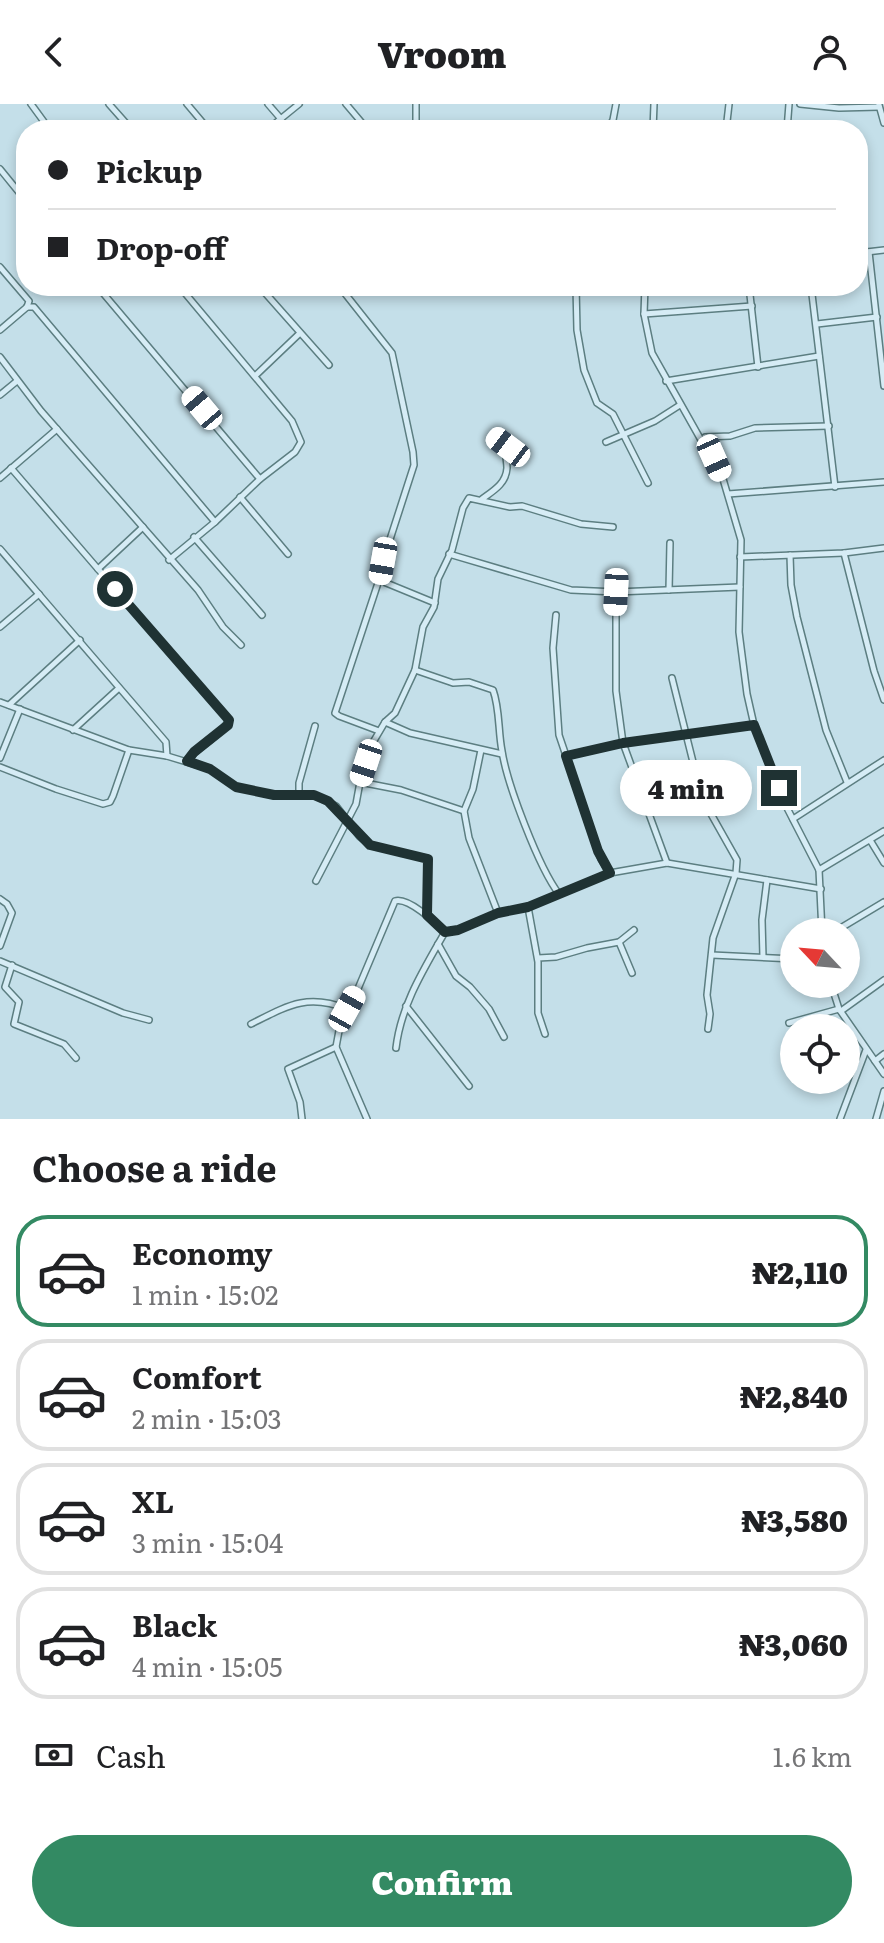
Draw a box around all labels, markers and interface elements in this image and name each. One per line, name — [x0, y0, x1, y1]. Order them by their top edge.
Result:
text: Vroom — [378, 26, 506, 79]
icon: back — [32, 30, 76, 74]
icon: person — [808, 30, 852, 74]
text: Pickup — [96, 148, 203, 192]
text: Drop-off — [96, 225, 226, 269]
car — [177, 382, 227, 434]
car — [482, 423, 534, 471]
car — [693, 431, 735, 485]
car — [367, 535, 399, 587]
car — [603, 567, 629, 617]
route start — [97, 571, 133, 607]
car — [347, 736, 385, 790]
callout: 4 min — [619, 760, 751, 816]
text: 4 min — [648, 768, 724, 807]
route end — [761, 770, 797, 806]
north arrow — [780, 918, 860, 998]
map controls — [780, 918, 860, 1094]
car — [325, 982, 369, 1036]
button: locate — [780, 1014, 860, 1094]
text: Choose a ride — [32, 1140, 277, 1193]
text: Economy — [132, 1230, 272, 1274]
icon: car — [36, 1235, 108, 1307]
text: ₦2,110 — [752, 1249, 848, 1293]
text: 1 min · 15:02 — [132, 1274, 278, 1313]
text: Comfort — [132, 1354, 262, 1398]
icon: car — [36, 1359, 108, 1431]
text: ₦2,840 — [740, 1373, 848, 1417]
text: 2 min · 15:03 — [132, 1398, 282, 1437]
text: XL — [132, 1478, 174, 1522]
icon: car — [36, 1483, 108, 1555]
text: ₦3,580 — [742, 1497, 848, 1541]
text: 3 min · 15:04 — [132, 1522, 283, 1561]
text: Black — [132, 1602, 217, 1646]
icon: car — [36, 1607, 108, 1679]
text: ₦3,060 — [739, 1621, 848, 1665]
text: 4 min · 15:05 — [132, 1646, 282, 1685]
icon: cash — [32, 1733, 76, 1777]
text: Cash — [96, 1733, 166, 1777]
text: 1.6 km — [773, 1736, 852, 1775]
button: Confirm — [32, 1835, 852, 1927]

